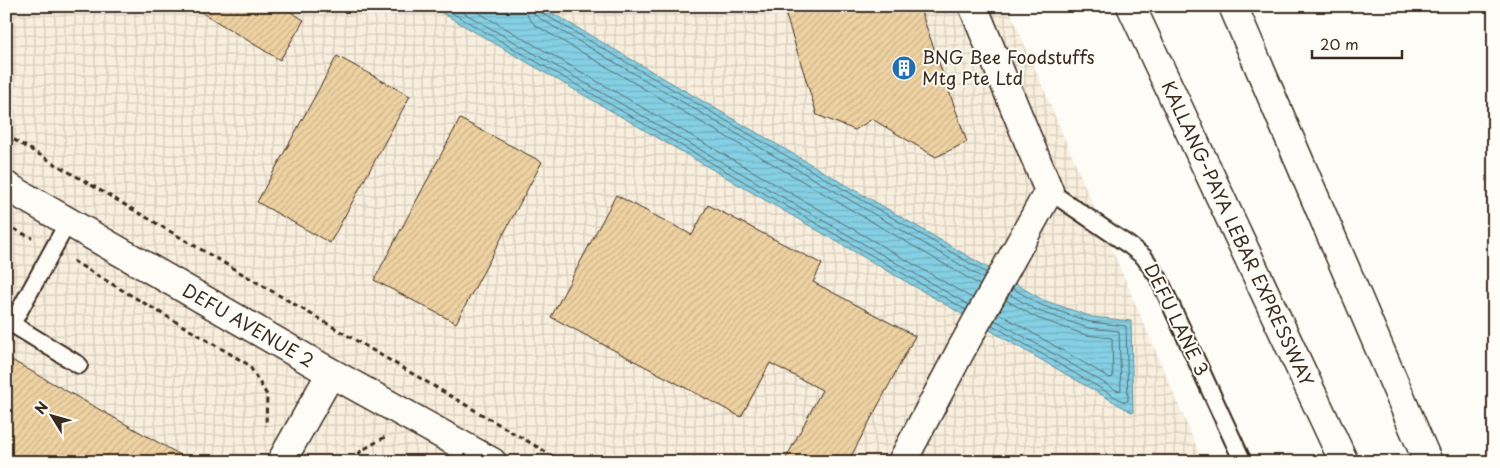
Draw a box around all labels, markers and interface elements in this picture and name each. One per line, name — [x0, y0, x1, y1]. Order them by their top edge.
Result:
scale bar — [1312, 28, 1402, 60]
text: 20 m — [1320, 32, 1359, 55]
place label: BNG Bee Foodstuffs Mtg Pte Ltd — [922, 43, 1095, 91]
building icon: BNG Bee Foodstuffs Mtg Pte Ltd — [891, 55, 917, 81]
street label: KALLANG-PAYA LEBAR EXPRESSWAY — [1156, 76, 1321, 391]
street label: DEFU LANE 3 — [1138, 259, 1216, 380]
street label: DEFU AVENUE 2 — [178, 276, 319, 373]
north arrow — [28, 390, 78, 440]
text: N — [29, 397, 53, 419]

